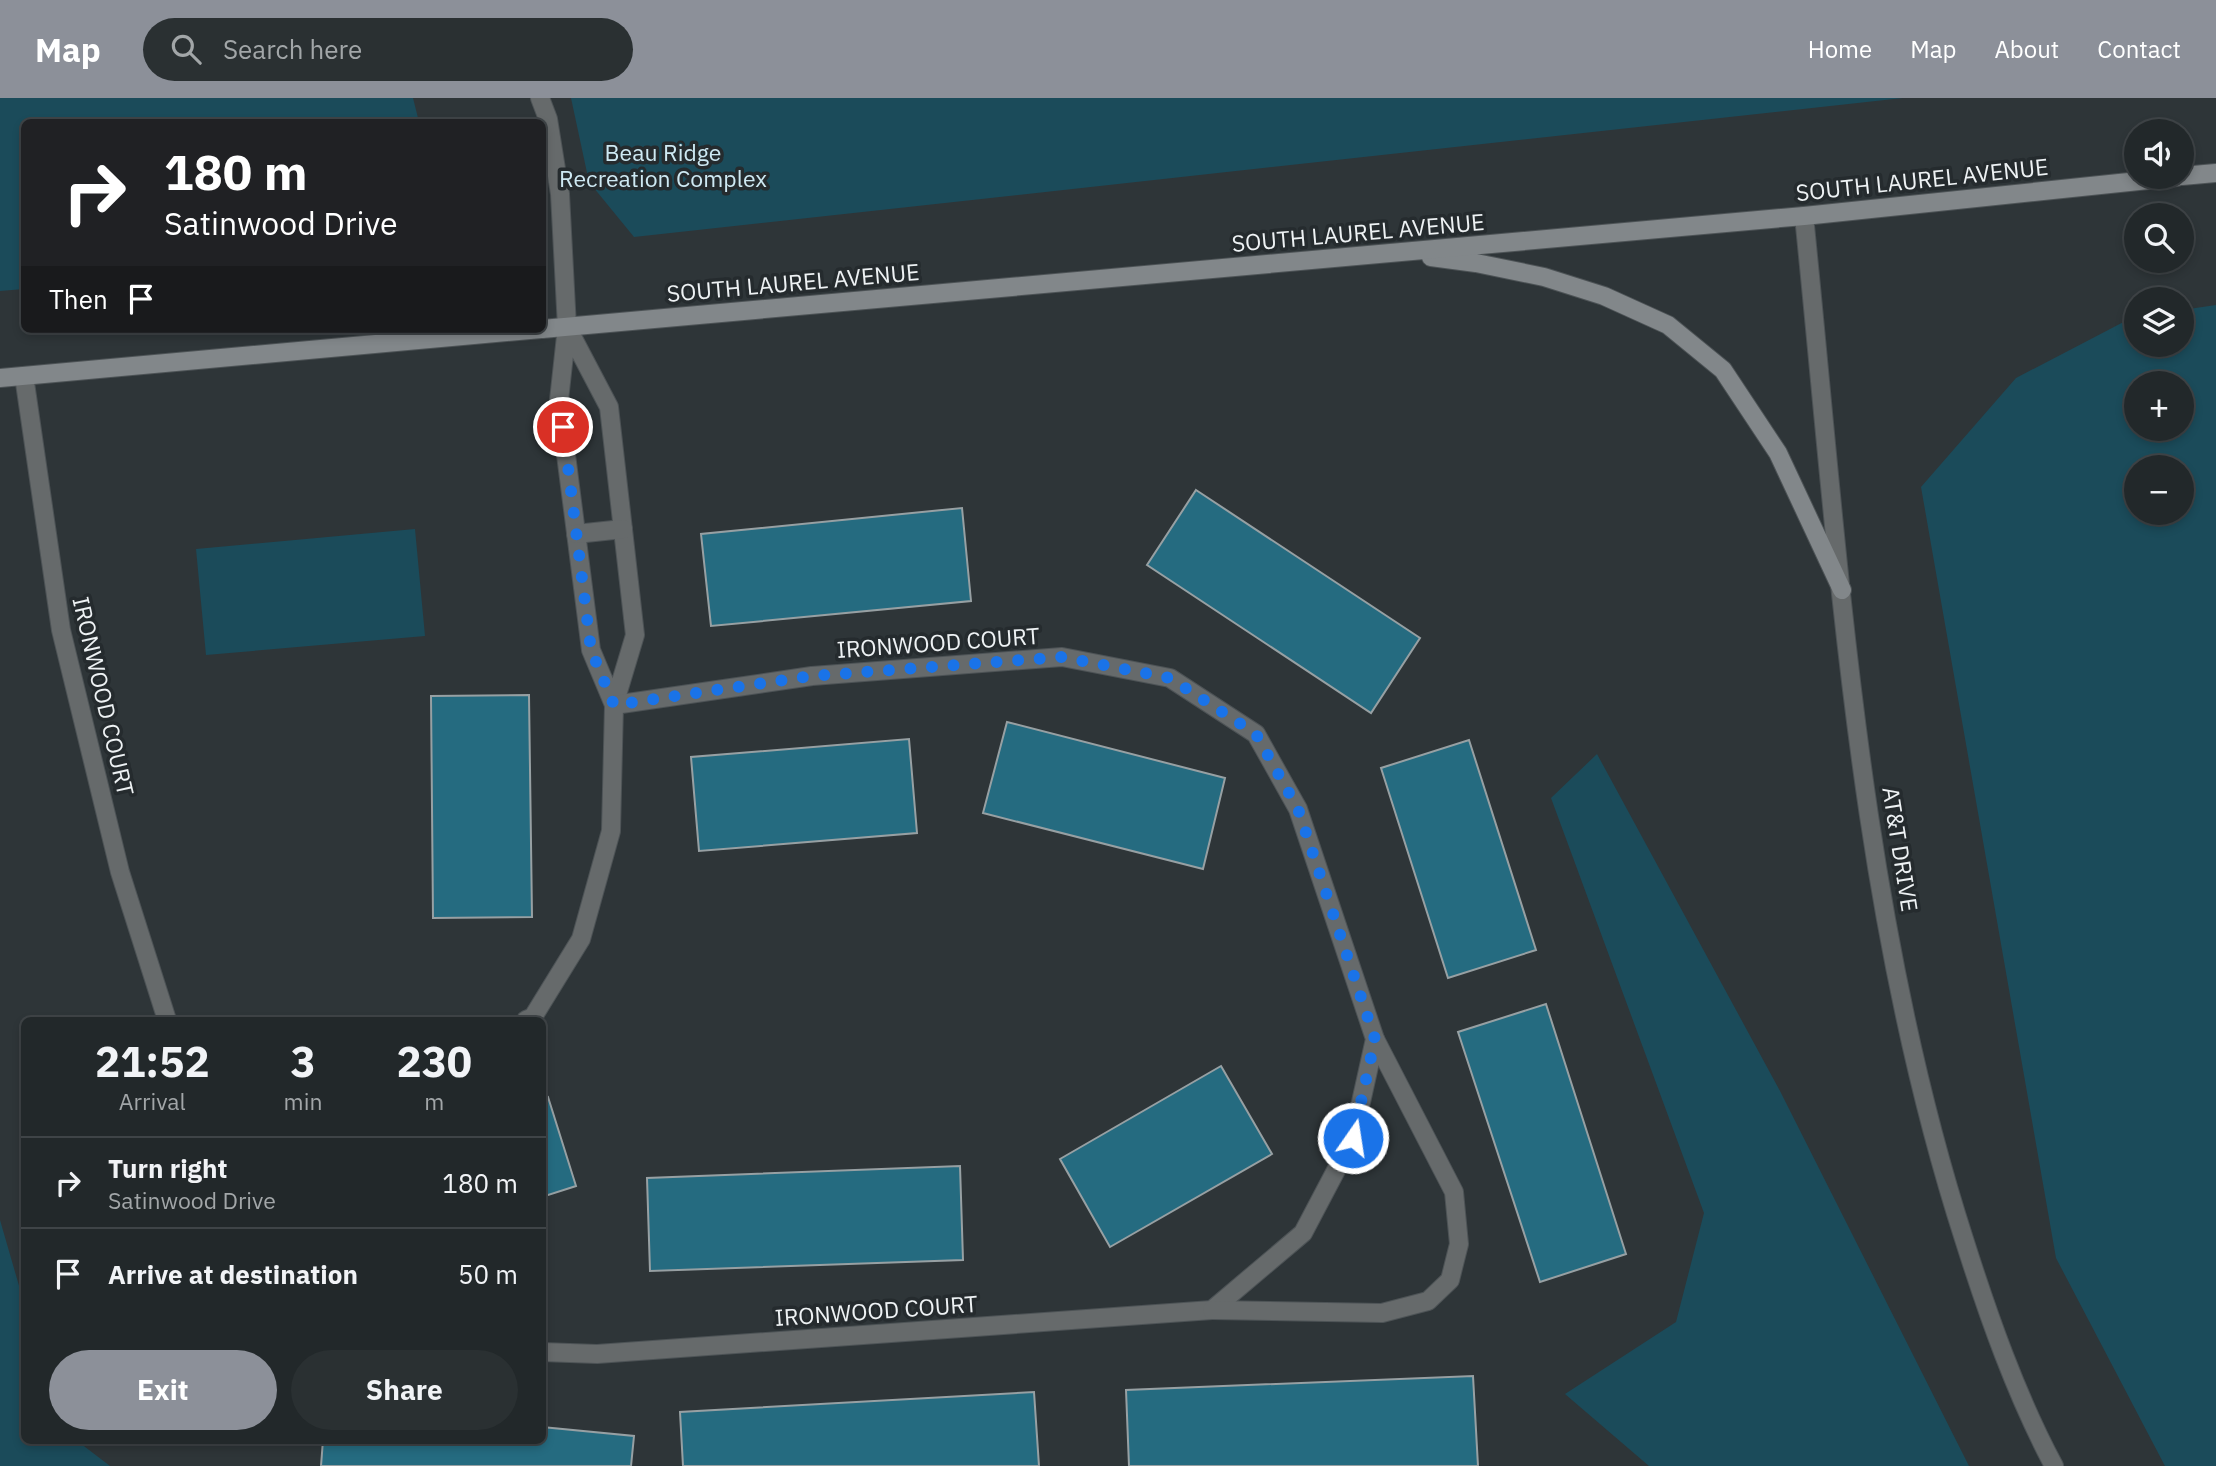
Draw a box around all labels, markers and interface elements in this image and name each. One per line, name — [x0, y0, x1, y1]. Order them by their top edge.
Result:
search box — [143, 18, 633, 81]
text: Map — [35, 28, 101, 71]
icon: search — [167, 30, 205, 68]
text: Search here — [223, 32, 362, 66]
text: Home — [1808, 33, 1872, 65]
text: Map — [1910, 33, 1956, 65]
text: About — [1994, 33, 2059, 65]
text: Contact — [2097, 33, 2181, 65]
map controls — [2124, 119, 2194, 525]
button: sound — [2124, 119, 2194, 189]
park label: Beau Ridge Recreation Complex — [559, 137, 767, 193]
text: 180 m — [164, 140, 308, 203]
icon: right — [49, 147, 140, 238]
street label: SOUTH LAUREL AVENUE — [1794, 151, 2050, 207]
text: Satinwood Drive — [164, 202, 398, 244]
button: search — [2124, 203, 2194, 273]
street label: SOUTH LAUREL AVENUE — [1230, 206, 1486, 258]
street label: SOUTH LAUREL AVENUE — [665, 256, 921, 308]
icon: arrive — [122, 280, 160, 318]
text: Then — [49, 282, 108, 316]
button: layers — [2124, 287, 2194, 357]
button: + — [2124, 371, 2194, 441]
pin — [533, 397, 593, 457]
icon: arrive — [544, 408, 582, 446]
button: − — [2124, 455, 2194, 525]
street label: IRONWOOD COURT — [67, 594, 141, 798]
street label: IRONWOOD COURT — [836, 620, 1040, 664]
street label: AT&T DRIVE — [1876, 784, 1926, 914]
text: 21:52 — [95, 1034, 210, 1089]
text: 3 — [290, 1034, 316, 1089]
text: 230 — [396, 1034, 472, 1089]
text: Arrival — [119, 1086, 186, 1116]
text: min — [284, 1086, 322, 1116]
text: m — [424, 1086, 444, 1116]
position arrow — [1316, 1101, 1390, 1175]
text: Turn right — [108, 1151, 227, 1185]
icon: right — [49, 1164, 87, 1202]
text: 180 m — [442, 1166, 518, 1200]
text: Satinwood Drive — [108, 1185, 276, 1215]
icon: arrive — [49, 1255, 87, 1293]
text: Arrive at destination — [108, 1257, 358, 1291]
text: 50 m — [458, 1257, 518, 1291]
street label: IRONWOOD COURT — [774, 1288, 978, 1332]
button: Exit — [49, 1350, 277, 1430]
button: Share — [291, 1350, 518, 1430]

